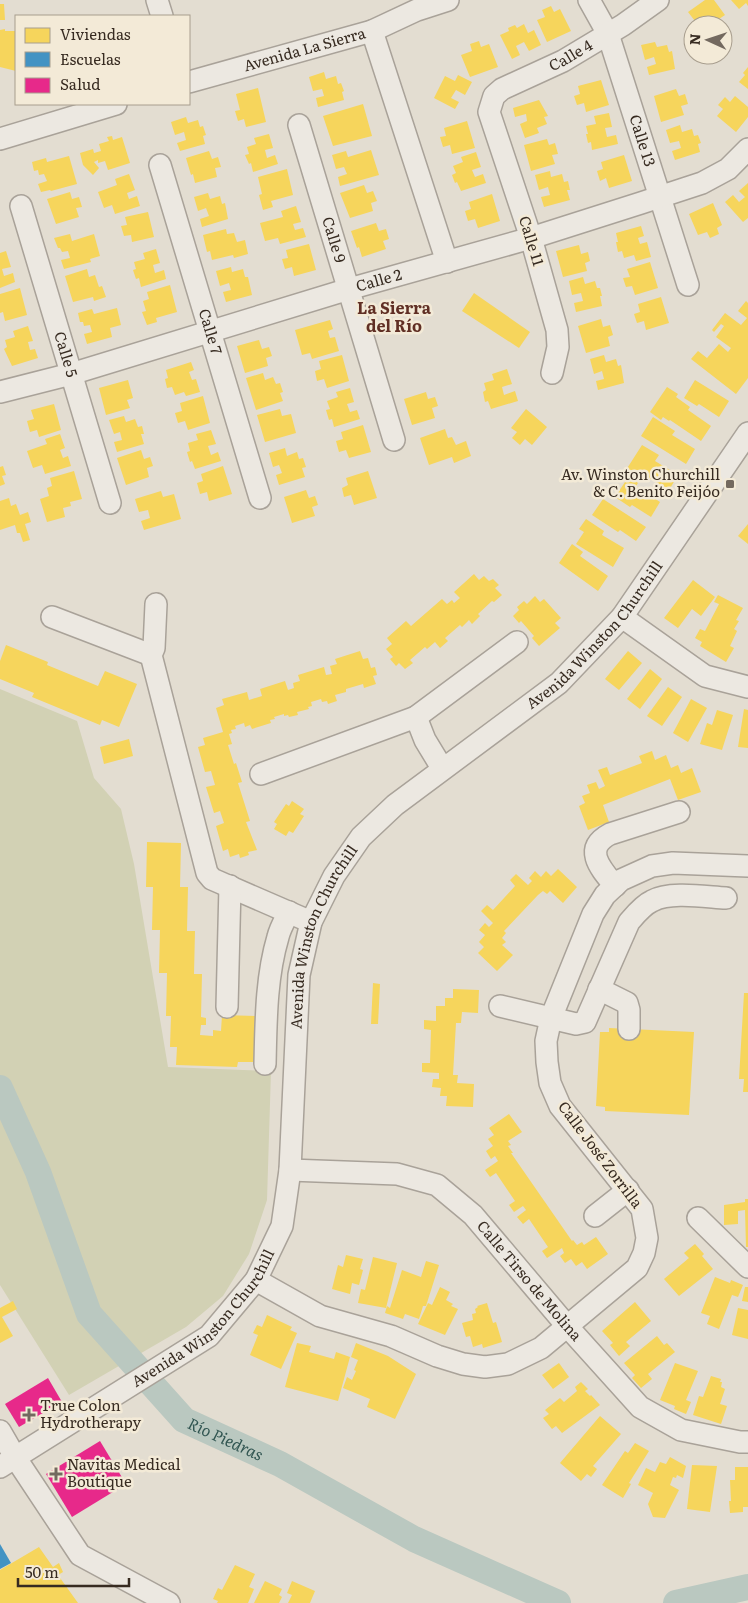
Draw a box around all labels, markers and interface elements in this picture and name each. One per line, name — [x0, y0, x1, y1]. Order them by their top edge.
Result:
legend — [15, 15, 190, 105]
north arrow — [683, 15, 733, 65]
street label: Avenida La Sierra — [241, 20, 369, 76]
text: Viviendas — [60, 22, 131, 45]
street label: Calle 4 — [545, 33, 597, 76]
text: N — [684, 33, 704, 46]
text: Escuelas — [60, 47, 121, 70]
text: Salud — [60, 72, 100, 95]
street label: Calle 13 — [624, 111, 663, 169]
street label: Calle 11 — [514, 213, 551, 268]
street label: Calle 9 — [317, 214, 353, 265]
street label: Calle 2 — [353, 262, 404, 297]
district label: La Sierra del Río — [357, 295, 432, 337]
street label: Calle 7 — [194, 306, 229, 357]
street label: Calle 5 — [49, 328, 85, 380]
place label: Av. Winston Churchill & C. Benito Feijóo — [561, 462, 720, 502]
marker: Av. Winston Churchill & C. Benito Feijóo — [724, 478, 736, 490]
street label: Avenida Winston Churchill — [521, 556, 667, 714]
street label: Avenida Winston Churchill — [284, 840, 362, 1029]
street label: Calle José Zorrilla — [553, 1096, 650, 1213]
street label: Calle Tirso de Molina — [472, 1215, 589, 1346]
street label: Avenida Winston Churchill — [127, 1245, 279, 1392]
place label: True Colon Hydrotherapy — [40, 1393, 142, 1433]
marker: True Colon Hydrotherapy — [22, 1408, 36, 1422]
water label: Río Piedras — [184, 1410, 268, 1466]
place label: Navitas Medical Boutique — [67, 1452, 181, 1492]
marker: Navitas Medical Boutique — [49, 1467, 63, 1481]
scale bar — [18, 1556, 129, 1588]
text: 50 m — [25, 1560, 59, 1583]

